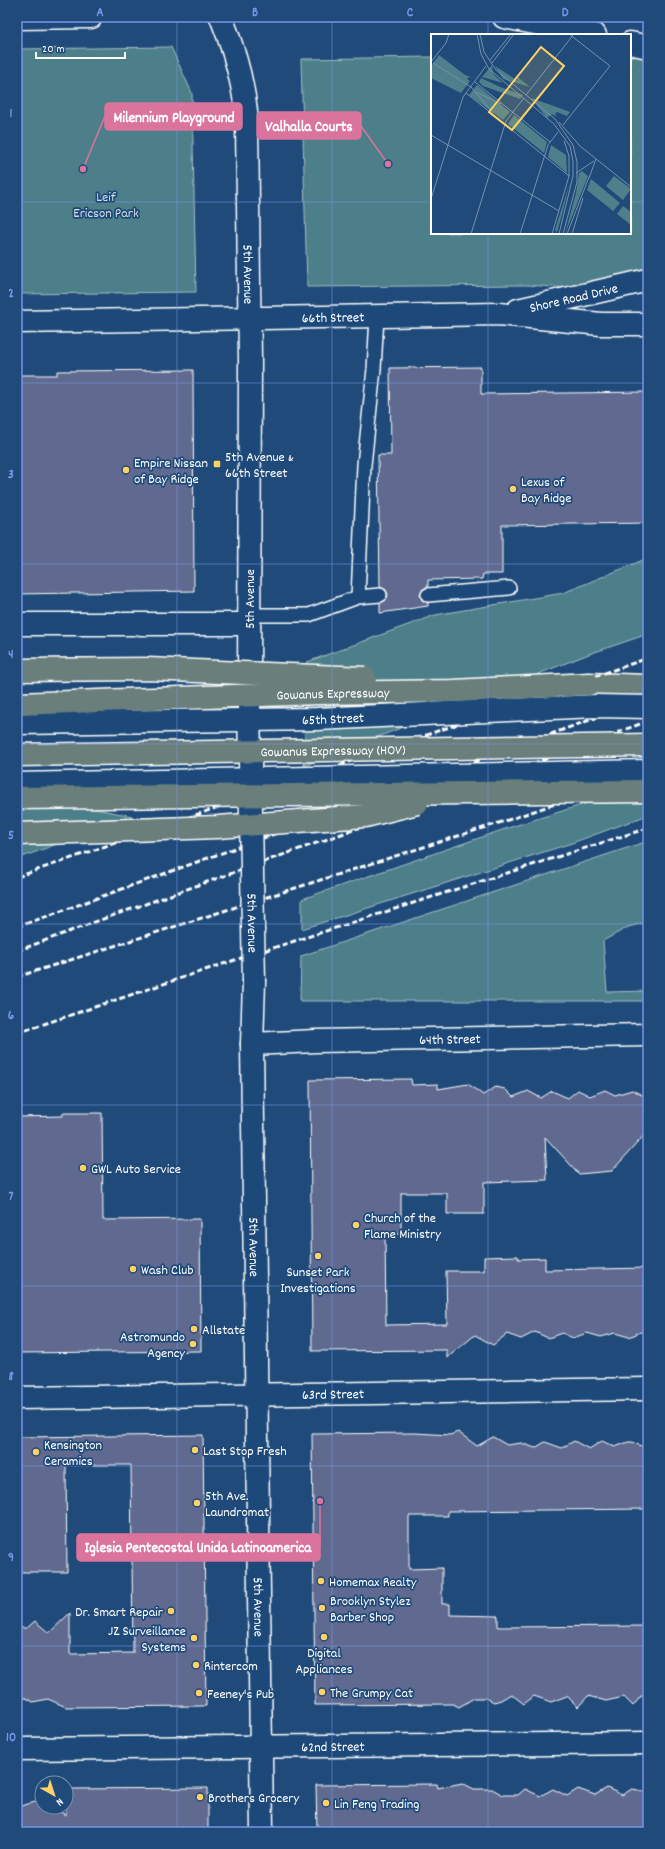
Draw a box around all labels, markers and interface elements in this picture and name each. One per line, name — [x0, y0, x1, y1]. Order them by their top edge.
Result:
text: A — [96, 4, 104, 23]
text: B — [252, 4, 258, 23]
text: C — [407, 4, 414, 23]
text: D — [562, 4, 569, 23]
scale bar — [36, 34, 125, 60]
inset map — [431, 34, 631, 234]
text: 20 m — [42, 41, 65, 58]
callout: Milennium Playground — [105, 103, 242, 130]
text: 1 — [10, 105, 13, 124]
text: Milennium Playground — [113, 108, 235, 130]
callout: Valhalla Courts — [257, 112, 361, 139]
text: Valhalla Courts — [265, 117, 353, 139]
park label: Leif Ericson Park — [73, 188, 139, 224]
street label: 5th Avenue — [237, 244, 257, 304]
street label: Shore Road Drive — [528, 279, 620, 319]
text: 2 — [8, 285, 14, 304]
street label: 66th Street — [302, 308, 364, 329]
place label: 5th Avenue & 66th Street — [225, 448, 294, 484]
place label: Empire Nissan of Bay Ridge — [134, 454, 208, 490]
marker: 5th Avenue & 66th Street — [212, 459, 222, 469]
marker: Empire Nissan of Bay Ridge — [121, 465, 131, 475]
text: 3 — [8, 466, 14, 485]
place label: Lexus of Bay Ridge — [521, 473, 571, 509]
marker: Lexus of Bay Ridge — [508, 484, 518, 494]
street label: 5th Avenue — [241, 569, 261, 629]
text: 4 — [8, 646, 14, 665]
street label: Gowanus Expressway — [276, 684, 390, 707]
street label: 65th Street — [302, 709, 365, 731]
street label: Gowanus Expressway (HOV) — [260, 741, 406, 763]
text: 5 — [8, 827, 14, 846]
street label: 5th Avenue — [240, 893, 261, 953]
text: 6 — [8, 1007, 15, 1026]
street label: 64th Street — [419, 1030, 481, 1051]
place label: GWL Auto Service — [91, 1160, 181, 1180]
marker: GWL Auto Service — [78, 1163, 88, 1173]
text: 7 — [9, 1188, 14, 1207]
place label: Church of the Flame Ministry — [364, 1209, 441, 1245]
street label: 5th Avenue — [242, 1217, 263, 1277]
marker: Church of the Flame Ministry — [351, 1220, 361, 1230]
marker: Sunset Park Investigations — [313, 1251, 323, 1261]
place label: Wash Club — [141, 1261, 193, 1281]
place label: Sunset Park Investigations — [280, 1263, 356, 1299]
marker: Wash Club — [128, 1264, 138, 1274]
place label: Allstate — [202, 1321, 245, 1341]
marker: Allstate — [189, 1324, 199, 1334]
place label: Astromundo Agency — [120, 1328, 185, 1364]
marker: Astromundo Agency — [188, 1339, 198, 1349]
text: 8 — [8, 1368, 14, 1387]
street label: 63rd Street — [302, 1385, 364, 1406]
place label: Kensington Ceramics — [44, 1436, 102, 1472]
place label: Last Stop Fresh — [203, 1442, 287, 1462]
marker: Last Stop Fresh — [190, 1445, 200, 1455]
marker: Kensington Ceramics — [31, 1447, 41, 1457]
place label: 5th Ave. Laundromat — [205, 1487, 269, 1523]
marker: 5th Ave. Laundromat — [192, 1498, 202, 1508]
callout: Iglesia Pentecostal Unida Latinoamerica — [77, 1534, 320, 1561]
text: Iglesia Pentecostal Unida Latinoamerica — [85, 1538, 312, 1560]
text: 9 — [8, 1549, 14, 1568]
place label: Homemax Realty — [329, 1573, 417, 1593]
marker: Homemax Realty — [316, 1576, 326, 1586]
street label: 5th Avenue — [247, 1577, 268, 1637]
place label: Brooklyn Stylez Barber Shop — [330, 1592, 411, 1628]
place label: Dr. Smart Repair — [75, 1603, 164, 1623]
marker: Brooklyn Stylez Barber Shop — [317, 1603, 327, 1613]
marker: Dr. Smart Repair — [166, 1606, 176, 1616]
place label: JZ Surveillance Systems — [108, 1622, 186, 1658]
marker: Digital Appliances — [319, 1632, 329, 1642]
marker: JZ Surveillance Systems — [189, 1633, 199, 1643]
place label: Digital Appliances — [295, 1644, 353, 1680]
place label: Rintercom — [204, 1657, 258, 1677]
marker: Rintercom — [191, 1660, 201, 1670]
place label: The Grumpy Cat — [330, 1684, 413, 1704]
place label: Feeney's Pub — [207, 1685, 274, 1705]
marker: The Grumpy Cat — [317, 1687, 327, 1697]
marker: Feeney's Pub — [194, 1688, 204, 1698]
text: 10 — [6, 1729, 16, 1748]
street label: 62nd Street — [301, 1738, 365, 1758]
north arrow — [34, 1775, 74, 1815]
place label: Brothers Grocery — [208, 1789, 300, 1809]
marker: Brothers Grocery — [195, 1792, 205, 1802]
text: N — [51, 1793, 66, 1809]
place label: Lin Feng Trading — [334, 1795, 419, 1815]
marker: Lin Feng Trading — [321, 1798, 331, 1808]

